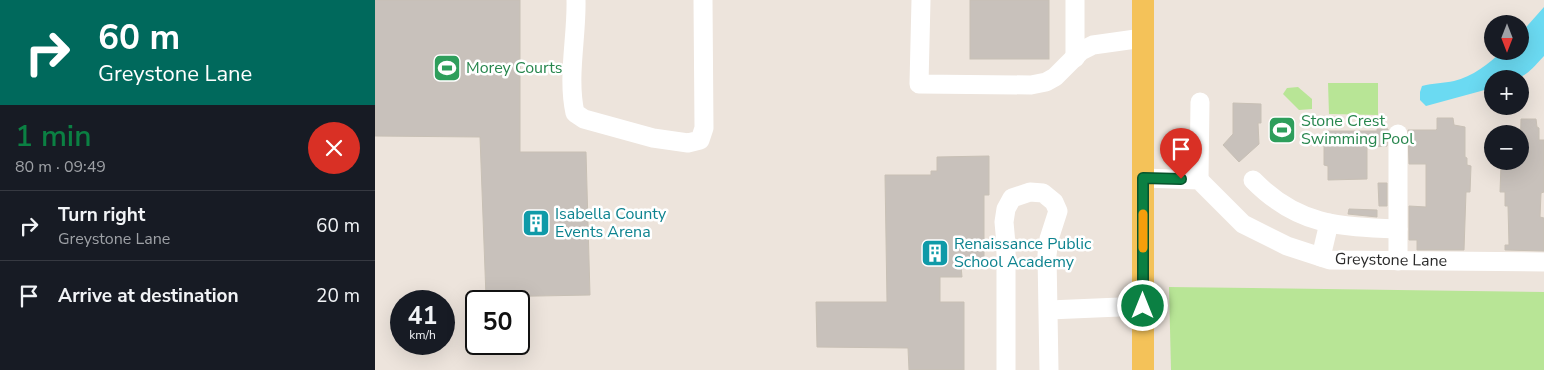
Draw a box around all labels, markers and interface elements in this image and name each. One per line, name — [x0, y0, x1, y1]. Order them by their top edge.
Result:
text: 60 m — [98, 14, 180, 61]
north arrow — [1484, 15, 1529, 60]
map controls — [1484, 15, 1529, 170]
icon: right — [15, 20, 80, 85]
sports icon: Morey Courts — [432, 53, 462, 83]
place label: Morey Courts — [466, 57, 562, 79]
text: Greystone Lane — [98, 59, 252, 89]
button: + — [1484, 70, 1529, 115]
place label: Stone Crest Swimming Pool — [1301, 110, 1414, 150]
sports icon: Stone Crest Swimming Pool — [1267, 115, 1297, 145]
text: 1 min — [15, 116, 91, 157]
button: close — [308, 122, 360, 174]
button: − — [1484, 125, 1529, 170]
pin — [1160, 128, 1202, 179]
icon: arrive — [1167, 135, 1195, 163]
text: 80 m · 09:49 — [15, 156, 106, 178]
text: Turn right — [58, 202, 145, 228]
place label: Isabella County Events Arena — [555, 203, 667, 243]
building icon: Isabella County Events Arena — [521, 208, 551, 238]
icon: right — [15, 212, 43, 240]
text: 60 m — [316, 213, 360, 239]
text: Greystone Lane — [58, 228, 170, 250]
place label: Renaissance Public School Academy — [954, 233, 1092, 273]
building icon: Renaissance Public School Academy — [920, 238, 950, 268]
street label: Greystone Lane — [1335, 248, 1447, 272]
position arrow — [1116, 279, 1168, 331]
icon: arrive — [15, 282, 43, 310]
text: Arrive at destination — [58, 283, 239, 309]
text: 20 m — [316, 283, 360, 309]
speed limit sign: 50 — [465, 290, 530, 355]
text: 41 — [407, 299, 438, 333]
text: km/h — [409, 327, 436, 343]

